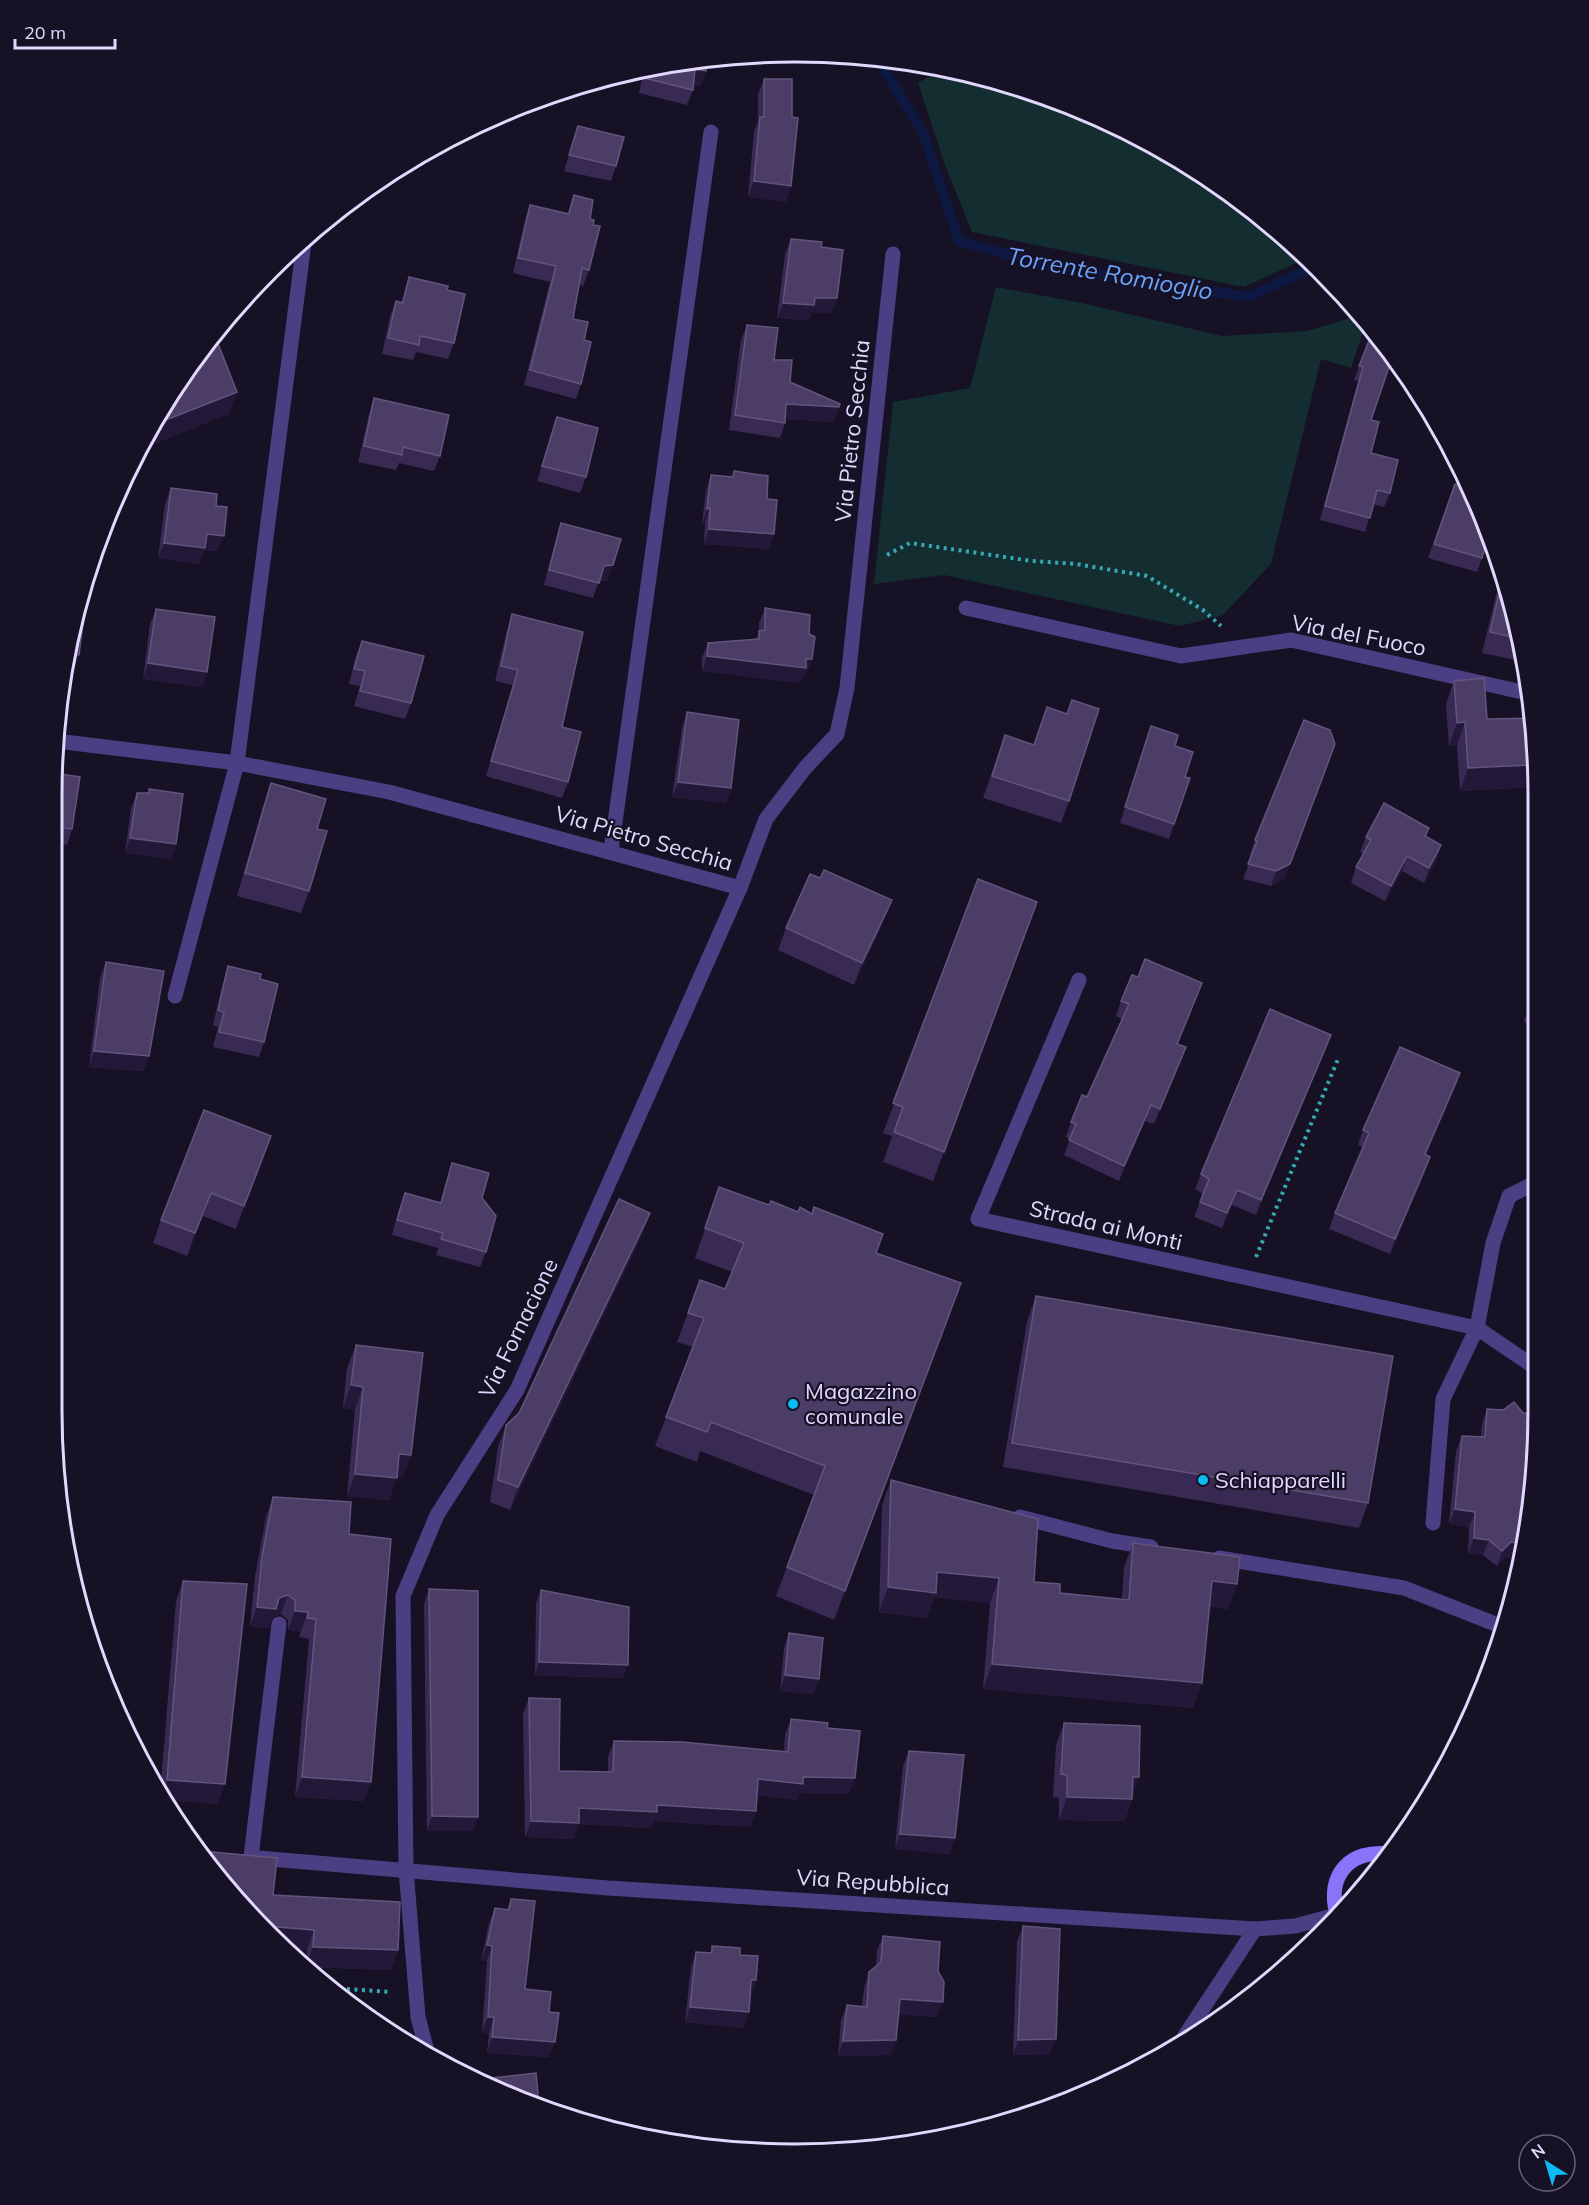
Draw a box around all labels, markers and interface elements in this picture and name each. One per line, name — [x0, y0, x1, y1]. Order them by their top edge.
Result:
scale bar — [15, 12, 116, 50]
text: 20 m — [24, 21, 66, 44]
water label: Torrente Romioglio — [1005, 240, 1215, 306]
street label: Via Pietro Secchia — [828, 338, 876, 524]
street label: Via del Fuoco — [1289, 608, 1429, 662]
street label: Via Pietro Secchia — [552, 799, 736, 877]
street label: Strada ai Monti — [1027, 1194, 1185, 1256]
street label: Via Fornacione — [472, 1254, 564, 1402]
place label: Magazzino comunale — [805, 1377, 917, 1430]
marker: Magazzino comunale — [786, 1397, 800, 1411]
place label: Schiapparelli — [1215, 1466, 1346, 1494]
marker: Schiapparelli — [1196, 1473, 1210, 1487]
street label: Via Repubblica — [796, 1863, 950, 1901]
north arrow — [1517, 2133, 1577, 2193]
text: N — [1527, 2139, 1549, 2163]

